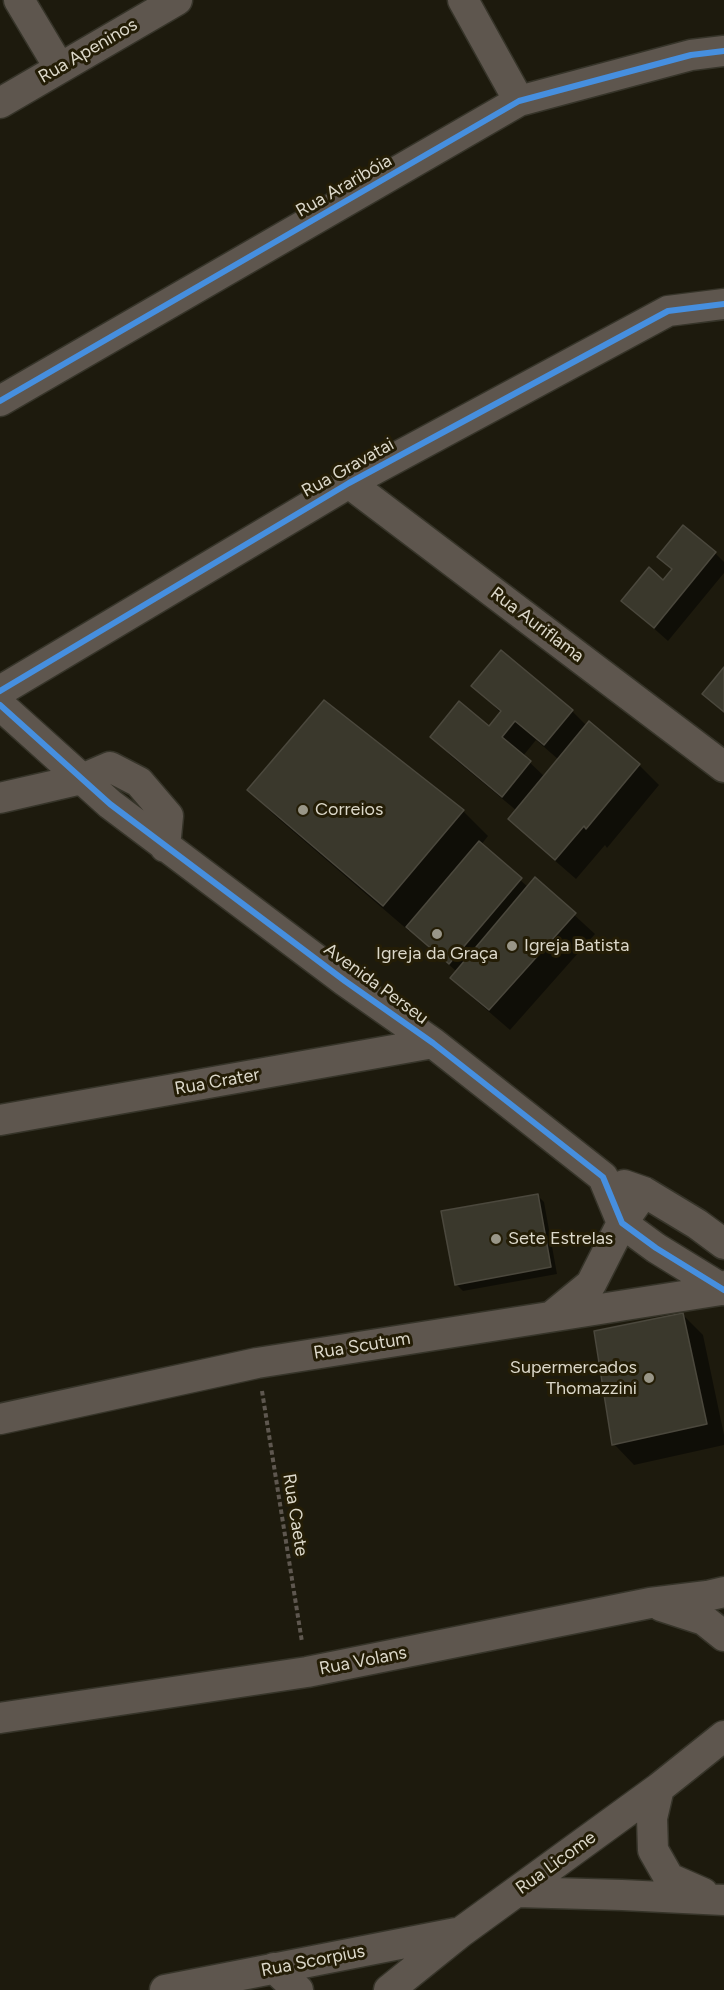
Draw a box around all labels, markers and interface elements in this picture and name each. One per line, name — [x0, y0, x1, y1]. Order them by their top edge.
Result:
street label: Rua Apeninos — [35, 14, 141, 88]
street label: Rua Araribóia — [292, 150, 396, 222]
street label: Rua Gravatai — [298, 434, 398, 502]
street label: Rua Auriflama — [486, 583, 588, 667]
place label: Correios — [315, 799, 383, 821]
marker: Correios — [296, 803, 310, 817]
marker: Igreja da Graça — [430, 927, 444, 941]
place label: Igreja Batista — [524, 935, 629, 957]
street label: Avenida Perseu — [320, 939, 432, 1029]
marker: Igreja Batista — [505, 939, 519, 953]
place label: Igreja da Graça — [376, 943, 498, 965]
street label: Rua Crater — [173, 1064, 261, 1100]
place label: Sete Estrelas — [508, 1228, 613, 1250]
marker: Sete Estrelas — [489, 1232, 503, 1246]
street label: Rua Scutum — [312, 1328, 412, 1364]
place label: Supermercados Thomazzini — [510, 1357, 637, 1400]
marker: Supermercados Thomazzini — [642, 1371, 656, 1385]
street label: Rua Caete — [278, 1472, 312, 1558]
street label: Rua Volans — [317, 1642, 409, 1680]
street label: Rua Licome — [512, 1827, 600, 1899]
street label: Rua Scorpius — [259, 1940, 367, 1982]

